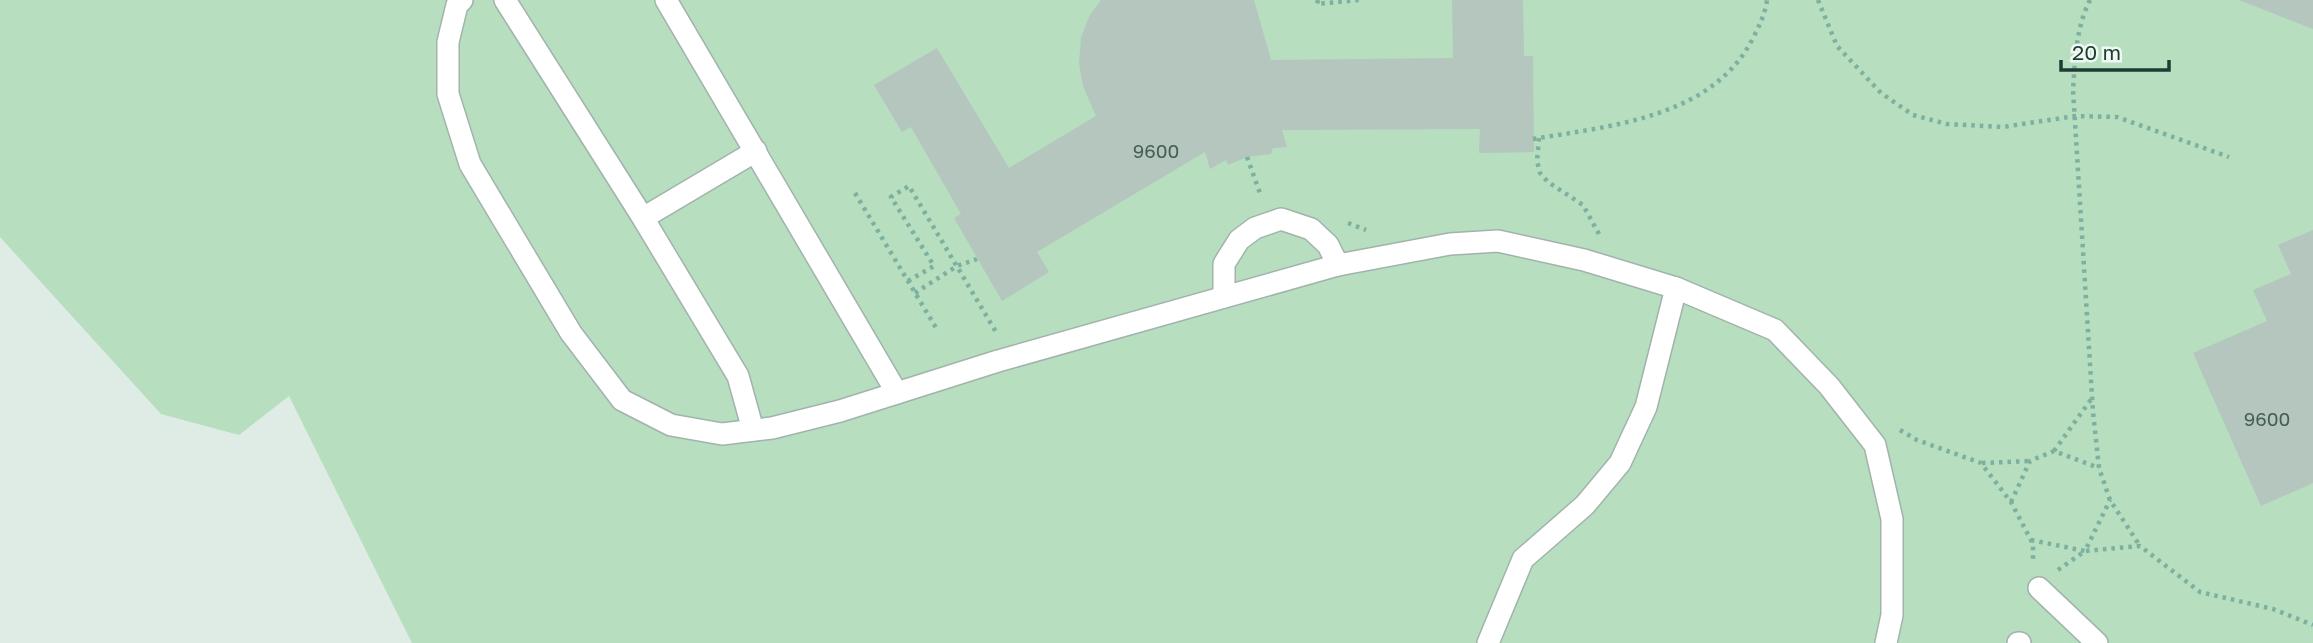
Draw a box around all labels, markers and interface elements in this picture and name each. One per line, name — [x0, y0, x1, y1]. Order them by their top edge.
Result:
scale bar — [2061, 28, 2170, 72]
text: 20 m — [2072, 39, 2121, 65]
house number: 9600 — [1133, 139, 1179, 162]
house number: 9600 — [2244, 407, 2290, 430]

